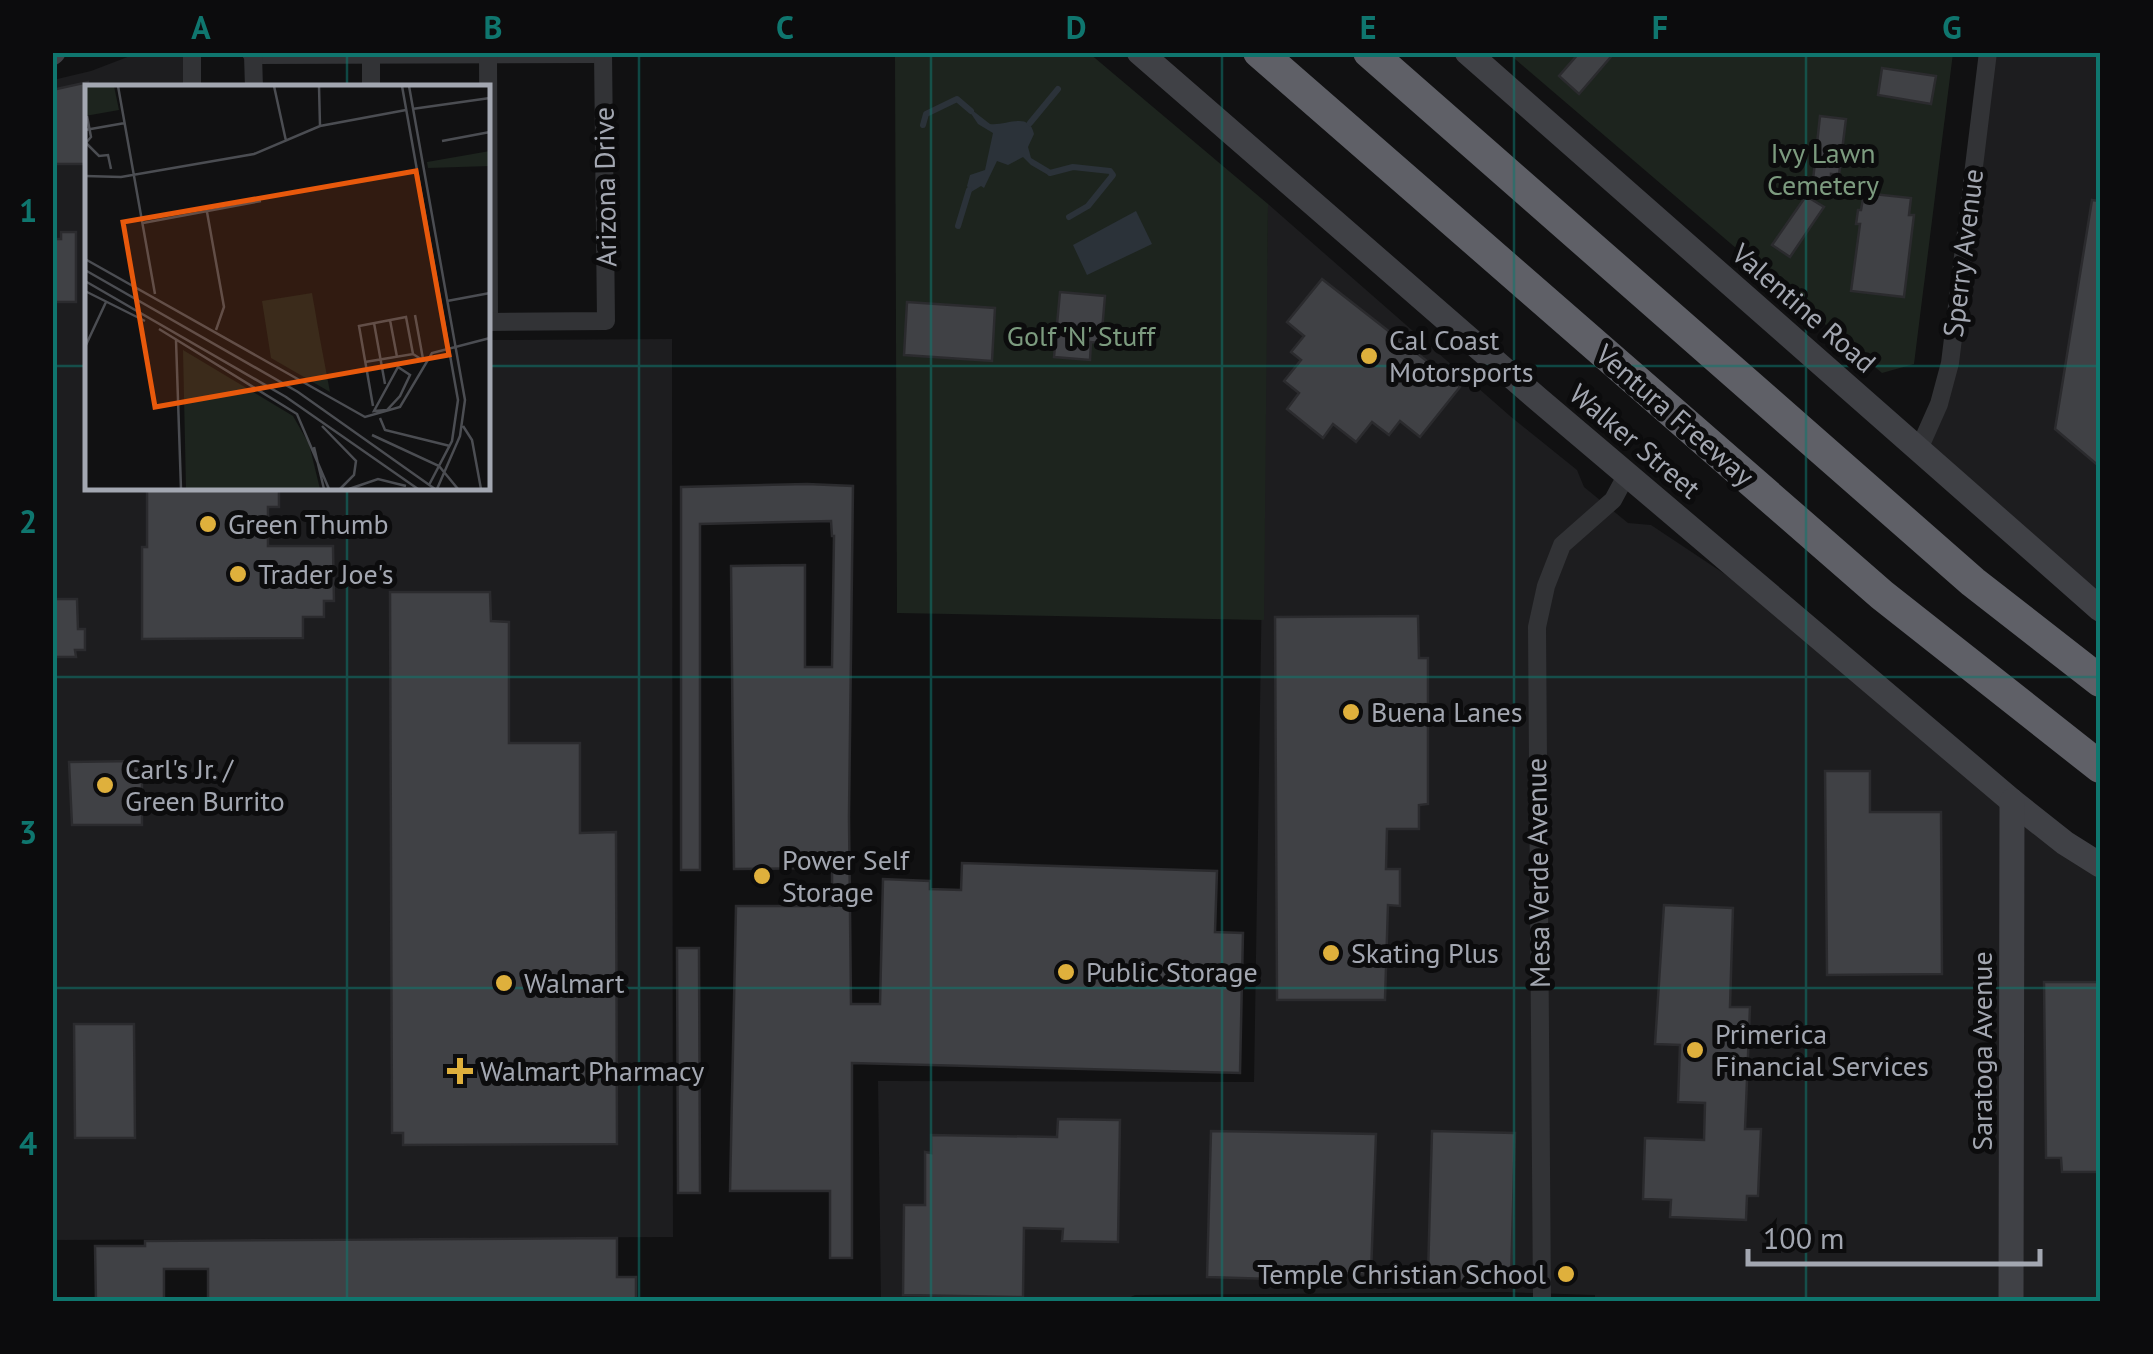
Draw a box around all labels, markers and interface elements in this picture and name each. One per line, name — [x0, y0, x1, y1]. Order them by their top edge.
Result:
text: A — [191, 6, 211, 48]
text: B — [484, 6, 502, 48]
text: C — [776, 6, 794, 48]
text: D — [1066, 6, 1086, 48]
text: E — [1360, 6, 1376, 48]
text: F — [1652, 6, 1668, 48]
text: G — [1942, 6, 1962, 48]
inset map — [85, 85, 490, 490]
street label: Arizona Drive — [585, 107, 624, 267]
park label: Ivy Lawn Cemetery — [1767, 134, 1879, 203]
street label: Sperry Avenue — [1934, 167, 1991, 339]
text: 1 — [19, 189, 37, 231]
street label: Valentine Road — [1724, 234, 1884, 380]
park label: Golf 'N' Stuff — [1007, 317, 1156, 354]
place label: Cal Coast Motorsports — [1389, 321, 1533, 390]
street label: Ventura Freeway — [1587, 335, 1762, 494]
marker: Cal Coast Motorsports — [1358, 345, 1380, 367]
street label: Walker Street — [1562, 375, 1709, 507]
text: 2 — [19, 500, 37, 542]
place label: Green Thumb — [228, 505, 389, 542]
marker: Green Thumb — [197, 513, 219, 535]
place label: Trader Joe's — [258, 555, 394, 592]
marker: Trader Joe's — [227, 563, 249, 585]
place label: Buena Lanes — [1371, 693, 1522, 730]
marker: Buena Lanes — [1340, 701, 1362, 723]
place label: Carl's Jr. / Green Burrito — [125, 750, 285, 819]
street label: Mesa Verde Avenue — [1517, 758, 1558, 988]
marker: Carl's Jr. / Green Burrito — [94, 774, 116, 796]
text: 3 — [19, 811, 37, 853]
place label: Power Self Storage — [782, 841, 910, 910]
marker: Power Self Storage — [751, 865, 773, 887]
place label: Skating Plus — [1351, 934, 1499, 971]
marker: Skating Plus — [1320, 942, 1342, 964]
street label: Saratoga Avenue — [1963, 951, 2000, 1151]
place label: Public Storage — [1086, 953, 1258, 990]
marker: Public Storage — [1055, 961, 1077, 983]
place label: Walmart — [524, 964, 625, 1001]
marker: Walmart — [493, 972, 515, 994]
place label: Primerica Financial Services — [1715, 1015, 1929, 1084]
marker: Primerica Financial Services — [1684, 1039, 1706, 1061]
place label: Walmart Pharmacy — [480, 1052, 704, 1089]
marker: Walmart Pharmacy — [449, 1060, 471, 1082]
text: 4 — [19, 1122, 37, 1164]
scale bar — [1748, 1204, 2040, 1266]
text: 100 m — [1763, 1218, 1844, 1257]
place label: Temple Christian School — [1257, 1255, 1546, 1292]
marker: Temple Christian School — [1555, 1263, 1577, 1285]

